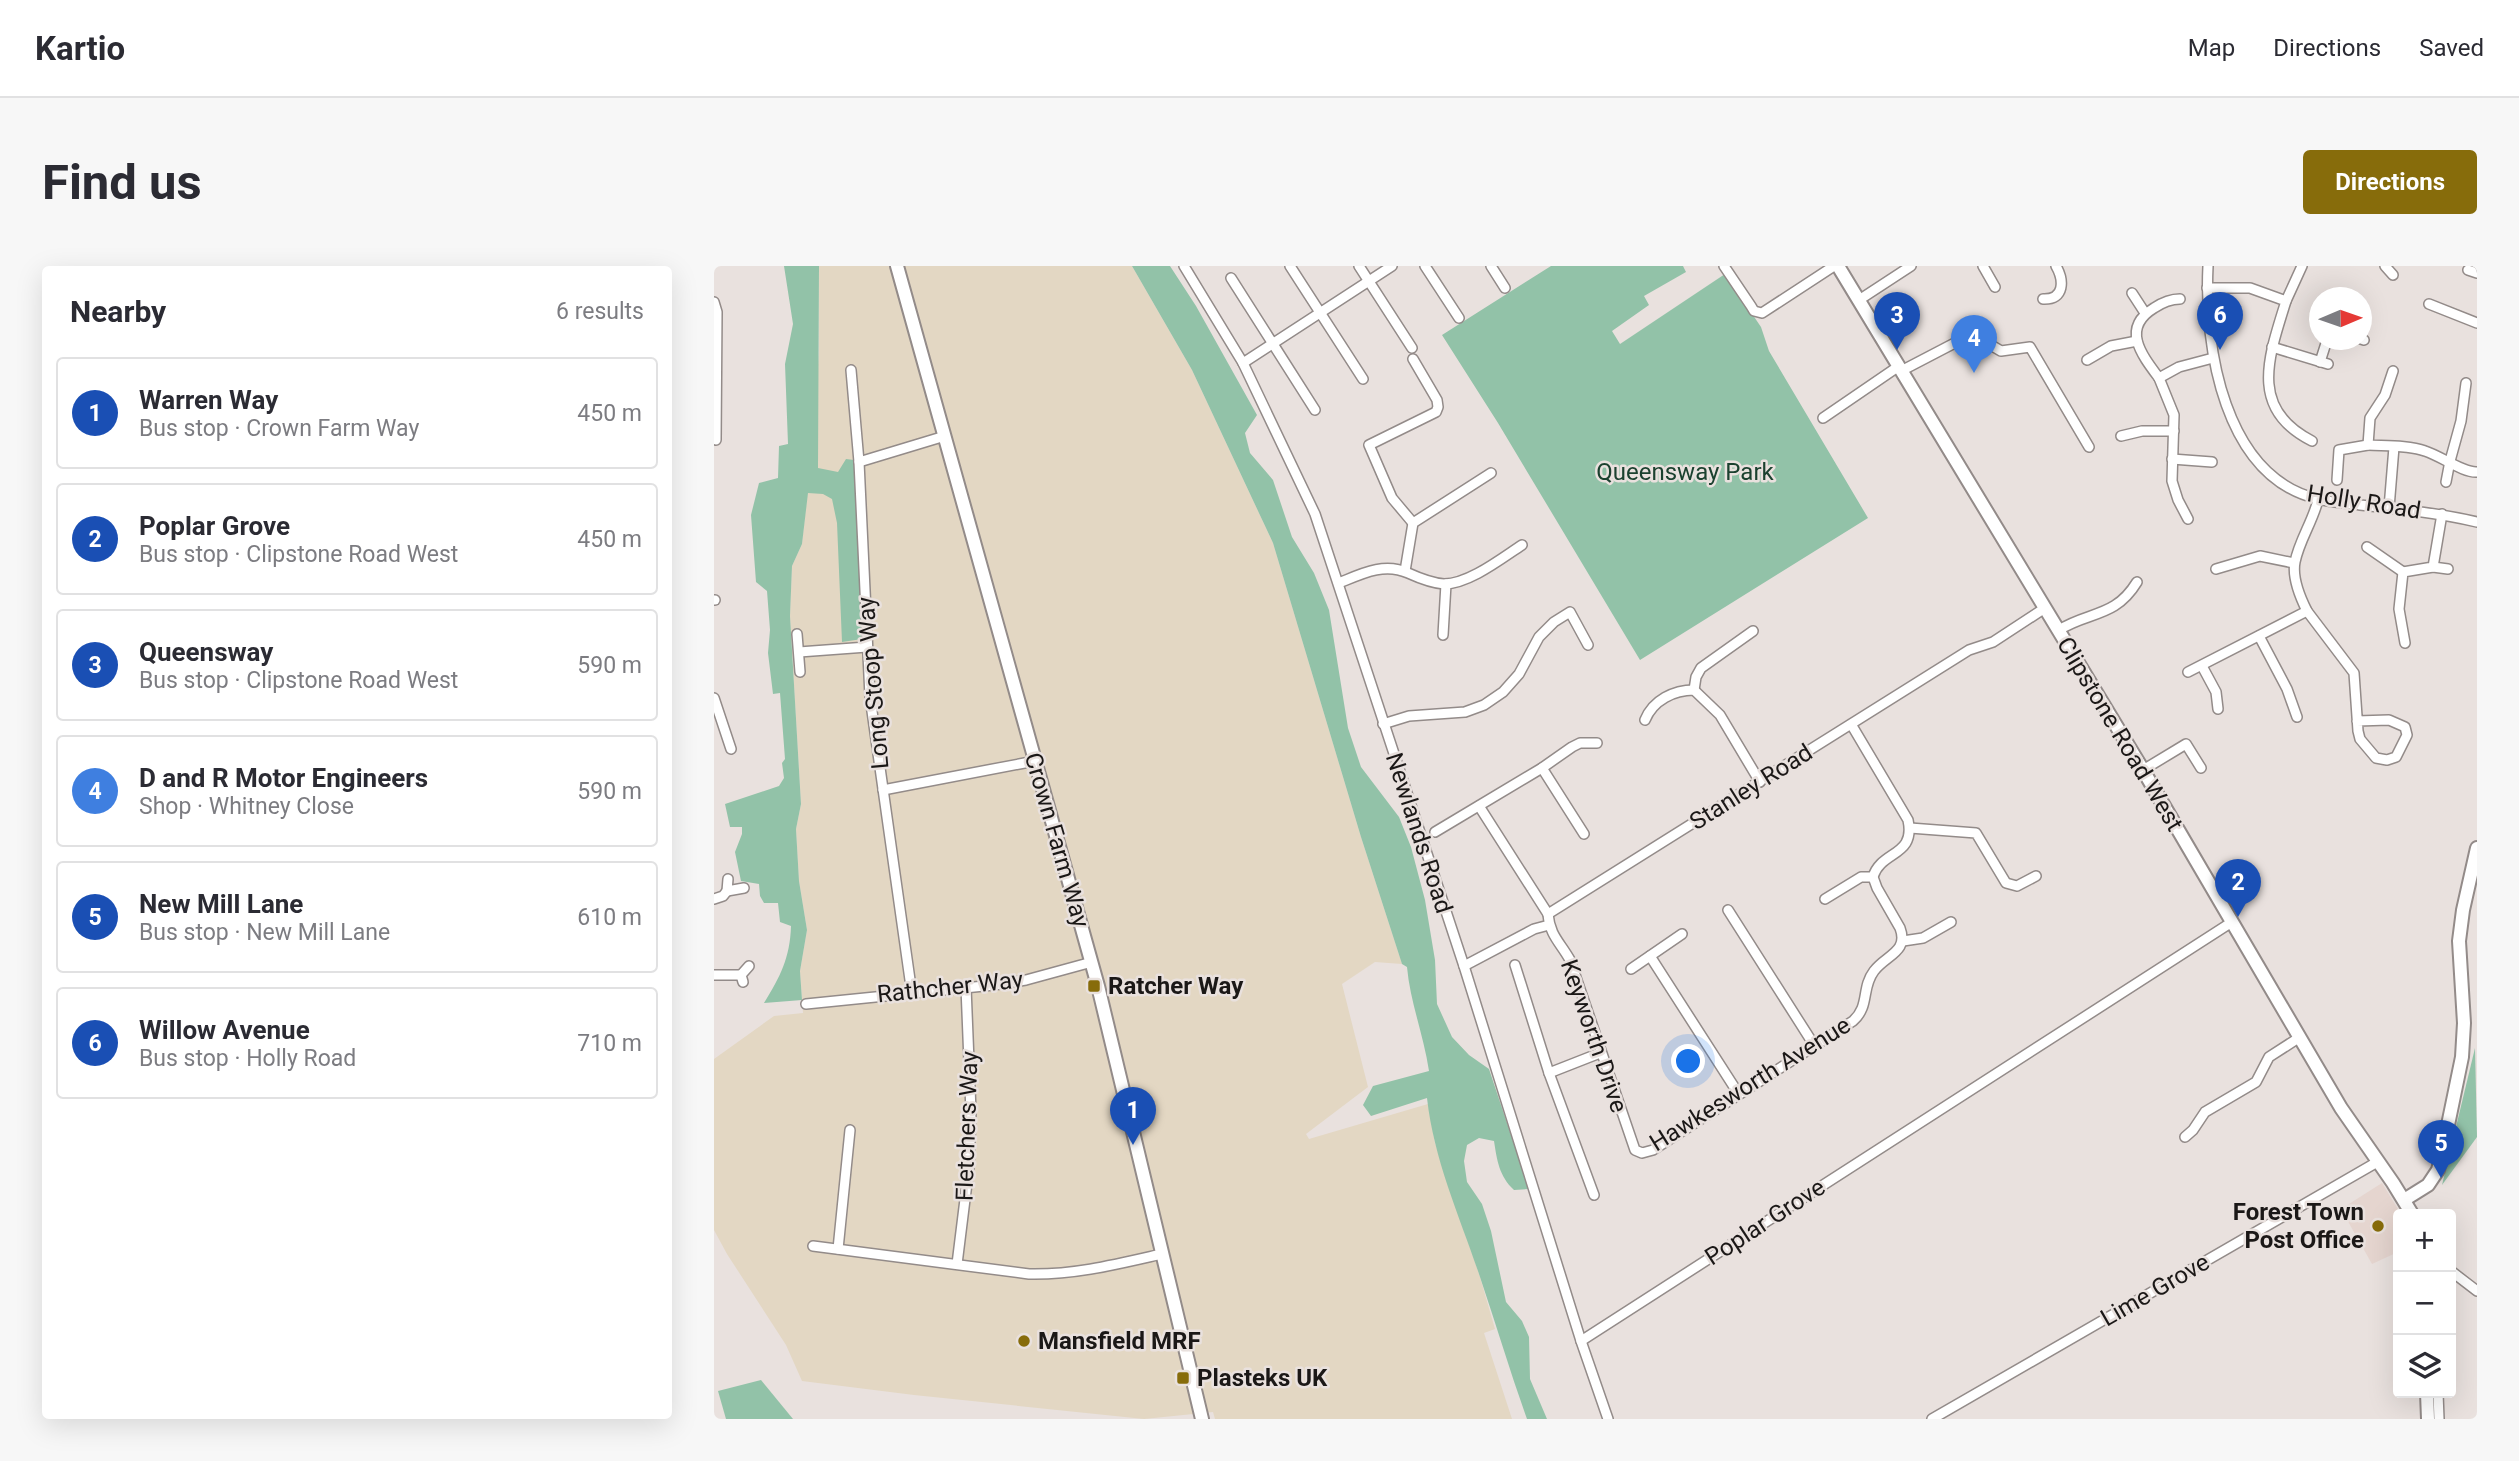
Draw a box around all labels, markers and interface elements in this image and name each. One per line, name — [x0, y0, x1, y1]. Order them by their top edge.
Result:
text: Kartio — [35, 29, 125, 68]
text: Map — [2188, 34, 2235, 62]
text: Directions — [2273, 34, 2381, 62]
text: Saved — [2419, 34, 2484, 62]
button: Directions — [2303, 150, 2477, 214]
text: Find us — [42, 154, 202, 211]
north arrow — [2309, 287, 2372, 350]
pin: 3 — [1874, 292, 1920, 350]
pin: 6 — [2197, 292, 2243, 350]
text: Nearby — [70, 294, 166, 329]
text: 6 results — [556, 298, 644, 325]
pin: 4 — [1951, 315, 1997, 373]
text: Warren Way — [139, 385, 278, 415]
text: 1 — [88, 400, 102, 427]
text: 450 m — [577, 400, 642, 427]
text: Bus stop · Crown Farm Way — [139, 415, 419, 442]
park label: Queensway Park — [1596, 458, 1775, 486]
street label: Holly Road — [2305, 479, 2423, 525]
text: Poplar Grove — [139, 511, 290, 541]
text: 2 — [88, 526, 102, 553]
text: 450 m — [577, 526, 642, 553]
text: Bus stop · Clipstone Road West — [139, 541, 458, 568]
street label: Long Stoop Way — [851, 595, 894, 770]
street label: Clipstone Road West — [2051, 632, 2189, 836]
text: Queensway — [139, 637, 273, 667]
text: 3 — [88, 652, 102, 679]
text: 590 m — [577, 652, 642, 679]
text: Bus stop · Clipstone Road West — [139, 667, 458, 694]
street label: Stanley Road — [1685, 738, 1817, 836]
street label: Crown Farm Way — [1019, 749, 1096, 931]
street label: Newlands Road — [1380, 749, 1458, 917]
text: D and R Motor Engineers — [139, 763, 428, 793]
text: 4 — [88, 778, 102, 805]
text: 590 m — [577, 778, 642, 805]
text: Shop · Whitney Close — [139, 793, 354, 820]
pin: 2 — [2215, 859, 2261, 917]
text: New Mill Lane — [139, 889, 303, 919]
text: 5 — [88, 904, 102, 931]
text: 610 m — [577, 904, 642, 931]
text: Bus stop · New Mill Lane — [139, 919, 390, 946]
street label: Keyworth Drive — [1555, 956, 1633, 1116]
street label: Rathcher Way — [876, 965, 1025, 1009]
place label: Ratcher Way — [1108, 972, 1244, 1000]
marker: Ratcher Way — [1086, 978, 1102, 994]
street label: Hawkesworth Avenue — [1645, 1011, 1855, 1157]
text: Willow Avenue — [139, 1015, 310, 1045]
text: 6 — [88, 1030, 102, 1057]
text: 710 m — [577, 1030, 642, 1057]
your location — [1671, 1044, 1705, 1078]
text: Bus stop · Holly Road — [139, 1045, 356, 1072]
street label: Fletchers Way — [950, 1050, 984, 1201]
pin: 1 — [1110, 1087, 1156, 1145]
pin: 5 — [2418, 1120, 2464, 1178]
street label: Poplar Grove — [1700, 1173, 1830, 1271]
place label: Forest Town Post Office — [2233, 1198, 2364, 1254]
map controls — [2393, 1209, 2456, 1398]
button: + — [2393, 1209, 2456, 1272]
marker: Forest Town Post Office — [2370, 1218, 2386, 1234]
street label: Lime Grove — [2096, 1248, 2214, 1332]
button: − — [2393, 1272, 2456, 1335]
place label: Mansfield MRF — [1038, 1327, 1201, 1355]
marker: Mansfield MRF — [1016, 1333, 1032, 1349]
button: layers — [2393, 1335, 2456, 1398]
place label: Plasteks UK — [1197, 1364, 1328, 1392]
marker: Plasteks UK — [1175, 1370, 1191, 1386]

